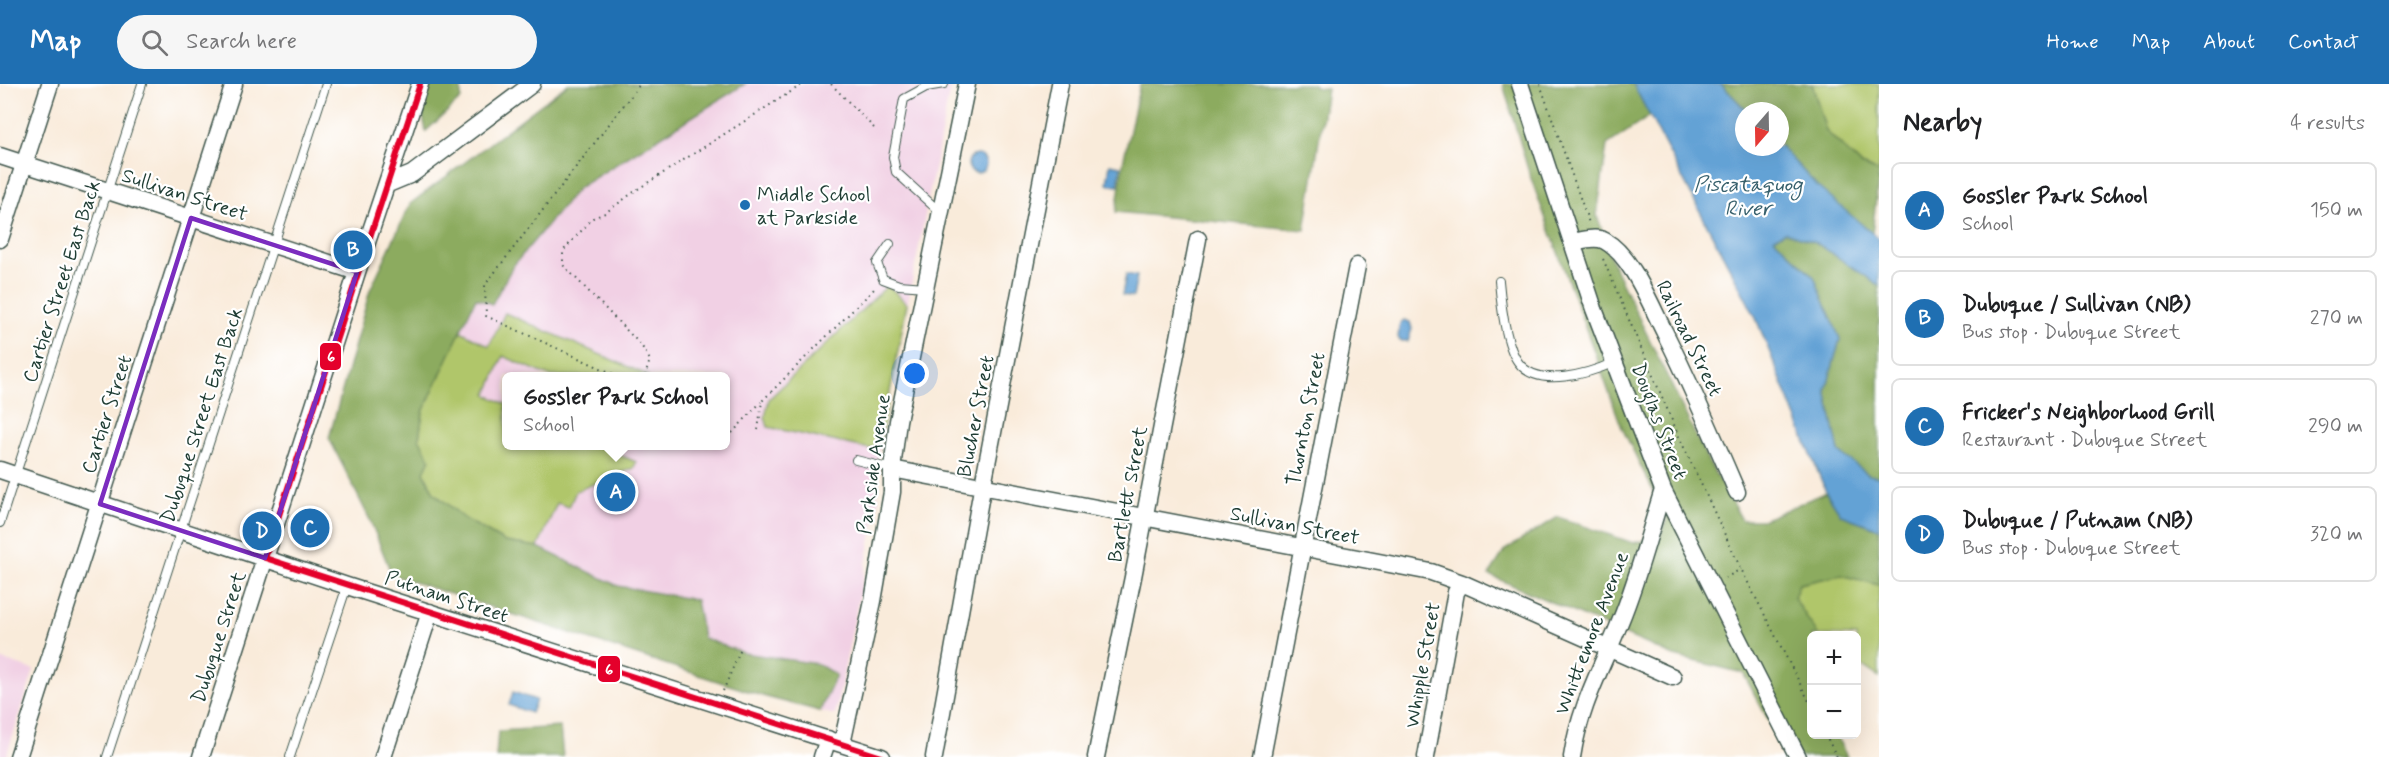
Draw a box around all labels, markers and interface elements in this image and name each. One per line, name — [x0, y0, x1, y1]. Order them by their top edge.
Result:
search box — [117, 15, 537, 69]
text: Map — [30, 24, 81, 61]
icon: search — [138, 26, 171, 59]
text: Search here — [186, 28, 297, 56]
text: Home — [2047, 28, 2099, 56]
text: Map — [2132, 28, 2170, 56]
text: About — [2203, 28, 2255, 56]
text: Contact — [2288, 28, 2359, 56]
north arrow — [1735, 102, 1789, 156]
text: Nearby — [1903, 106, 1982, 140]
text: 4 results — [2290, 110, 2365, 137]
street label: Sullivan Street — [118, 162, 251, 229]
water label: Piscataquog River — [1694, 171, 1803, 223]
street label: Cartier Street East Back — [17, 177, 108, 386]
place label: Middle School at Parkside — [757, 182, 870, 232]
text: Gossler Park School — [1962, 183, 2148, 211]
text: A — [1918, 197, 1931, 224]
text: 150 m — [2310, 197, 2363, 224]
marker: Middle School at Parkside — [738, 198, 752, 212]
text: School — [1962, 211, 2014, 238]
pin: B — [334, 228, 372, 272]
street label: Railroad Street — [1649, 276, 1728, 401]
text: Dubuque / Sullivan (NB) — [1962, 291, 2191, 319]
street label: Dubuque Street East Back — [155, 304, 250, 527]
text: B — [1918, 305, 1931, 332]
text: 270 m — [2310, 305, 2363, 332]
text: Bus stop · Dubuque Street — [1962, 319, 2180, 346]
line badge: 6 — [319, 342, 342, 371]
text: 6 — [327, 347, 335, 368]
street label: Thornton Street — [1280, 350, 1333, 488]
street label: Cartier Street — [76, 352, 139, 477]
street label: Blucher Street — [951, 353, 1002, 480]
your location — [900, 359, 929, 388]
street label: Douglas Street — [1622, 359, 1693, 484]
popup — [502, 372, 730, 450]
text: Gossler Park School — [523, 384, 709, 412]
street label: Parkside Avenue — [851, 392, 898, 536]
text: Fricker's Neighborhood Grill — [1962, 399, 2215, 427]
text: School — [523, 412, 575, 439]
text: C — [1917, 413, 1932, 440]
text: 290 m — [2308, 413, 2363, 440]
street label: Bartlett Street — [1102, 424, 1155, 565]
text: Restaurant · Dubuque Street — [1962, 427, 2207, 454]
pin: A — [596, 470, 636, 514]
street label: Sullivan Street — [1228, 501, 1362, 552]
pin: C — [290, 506, 330, 550]
text: Dubuque / Putnam (NB) — [1962, 507, 2192, 535]
pin: D — [242, 508, 282, 554]
text: D — [1918, 521, 1931, 548]
text: 320 m — [2310, 521, 2363, 548]
text: Bus stop · Dubuque Street — [1962, 535, 2180, 562]
street label: Whittemore Avenue — [1549, 548, 1636, 719]
street label: Putnam Street — [381, 565, 512, 630]
street label: Dubuque Street — [185, 568, 253, 707]
street label: Whipple Street — [1399, 600, 1448, 730]
map controls — [1807, 631, 1861, 739]
button: + — [1807, 631, 1861, 685]
line badge: 6 — [597, 655, 621, 683]
text: 6 — [605, 660, 613, 681]
button: − — [1807, 685, 1861, 739]

